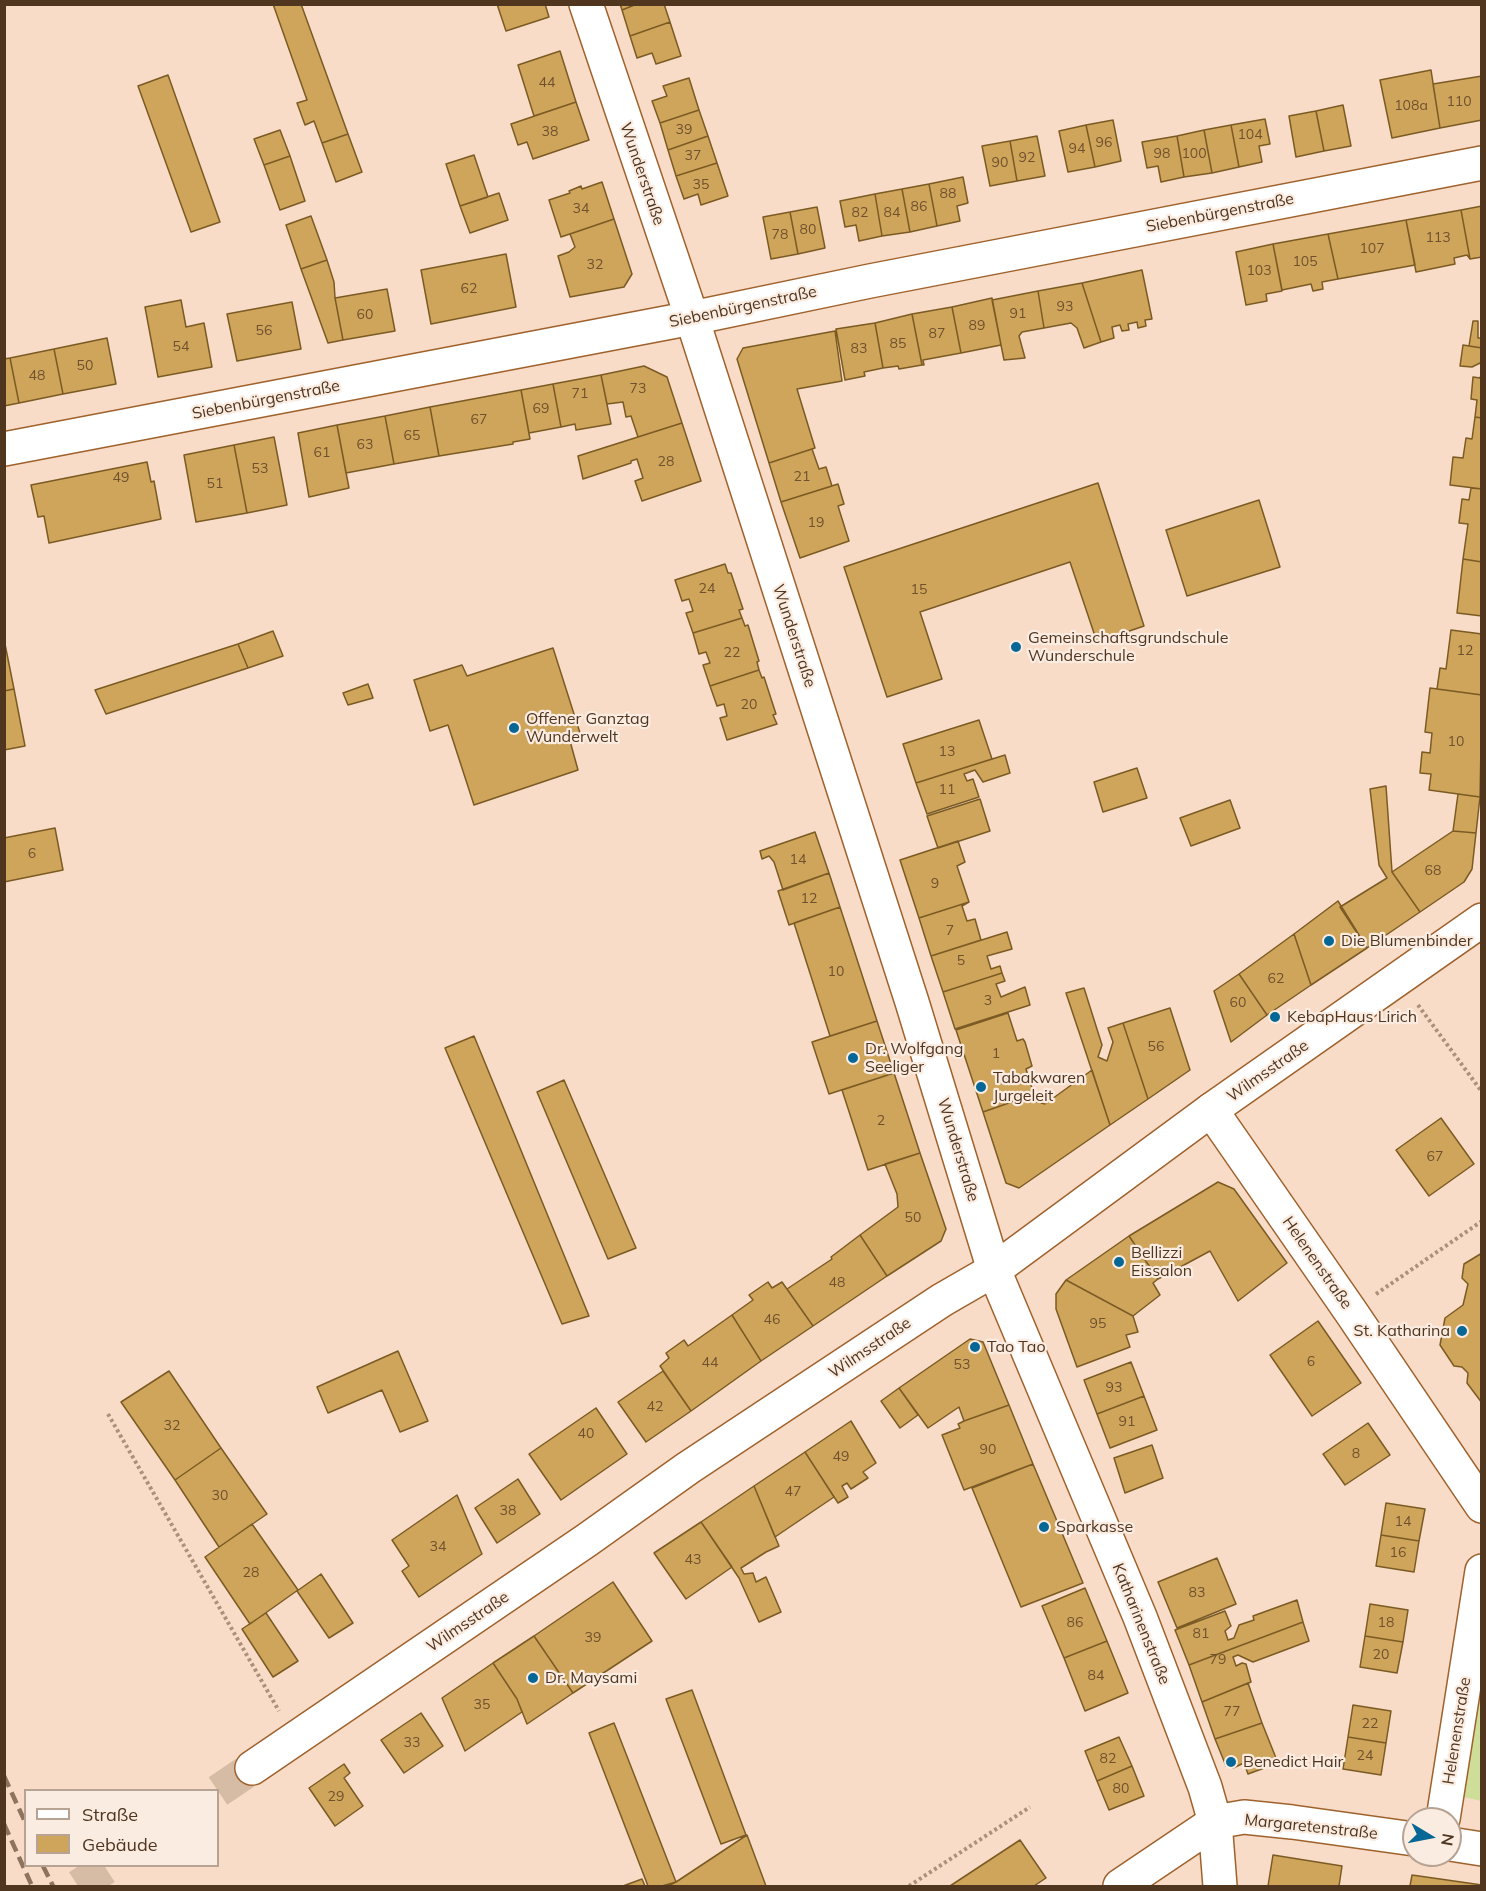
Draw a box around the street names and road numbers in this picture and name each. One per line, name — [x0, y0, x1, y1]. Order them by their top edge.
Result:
street label: Wunderstraße — [615, 120, 669, 228]
street label: Siebenbürgenstraße — [1145, 189, 1295, 237]
street label: Siebenbürgenstraße — [668, 282, 818, 332]
street label: Siebenbürgenstraße — [191, 376, 341, 424]
street label: Wunderstraße — [768, 582, 820, 690]
street label: Wilmsstraße — [1224, 1036, 1312, 1106]
street label: Wunderstraße — [933, 1096, 983, 1204]
street label: Helenenstraße — [1278, 1213, 1356, 1313]
street label: Wilmsstraße — [825, 1313, 915, 1383]
street label: Katharinenstraße — [1108, 1561, 1174, 1687]
street label: Wilmsstraße — [423, 1587, 513, 1657]
street label: Helenenstraße — [1439, 1676, 1475, 1786]
street label: Margaretenstraße — [1243, 1810, 1379, 1844]

